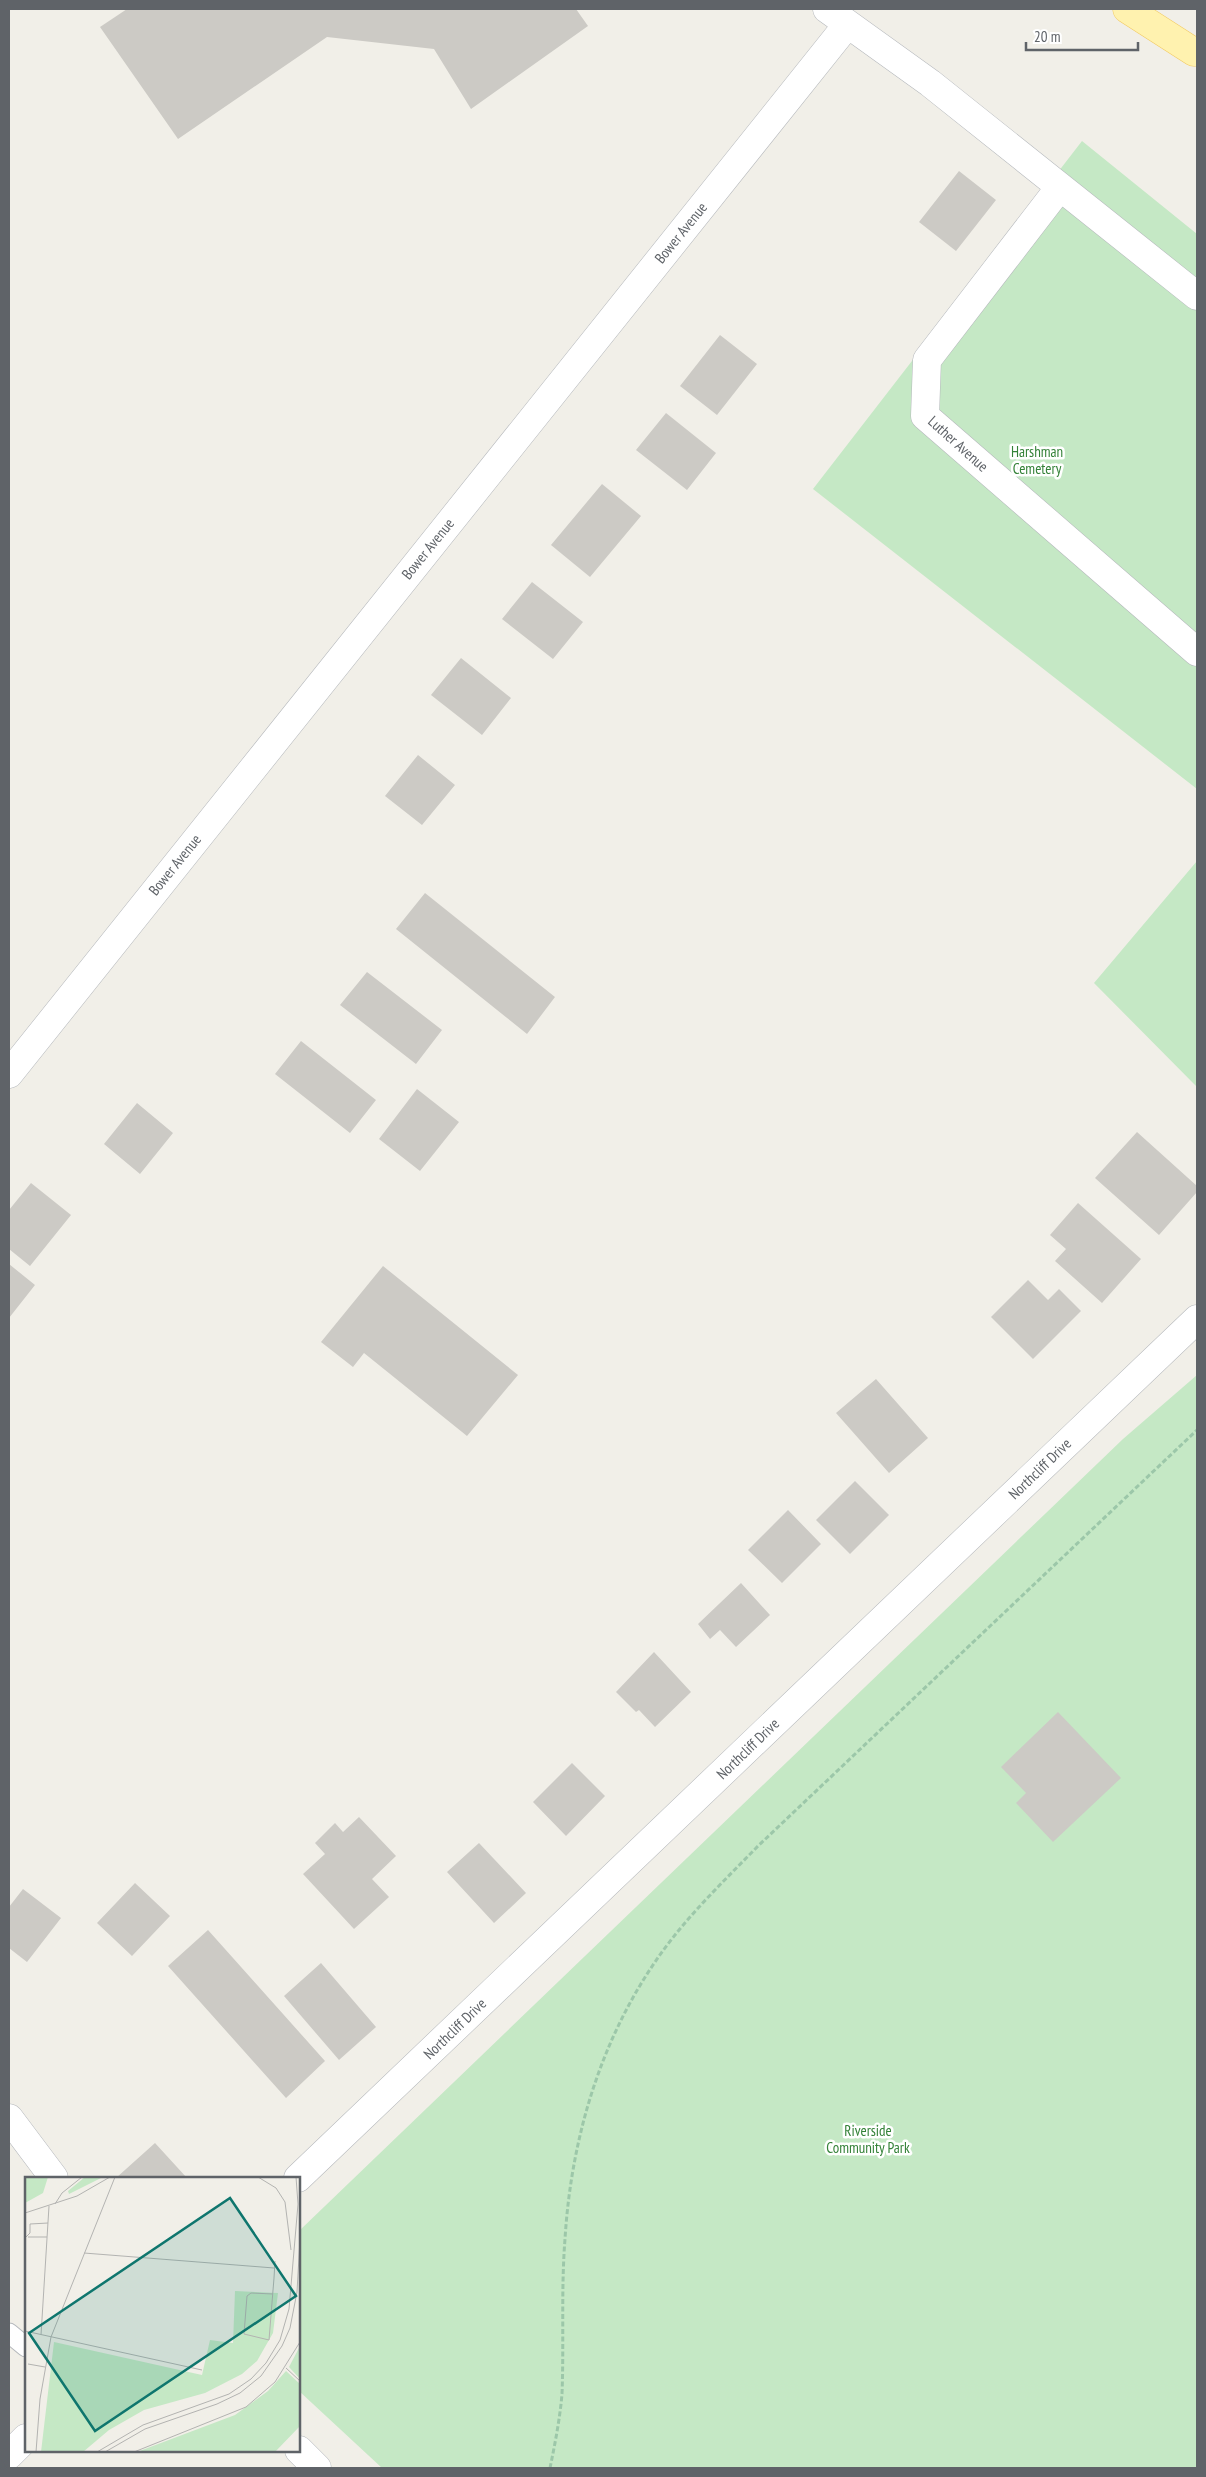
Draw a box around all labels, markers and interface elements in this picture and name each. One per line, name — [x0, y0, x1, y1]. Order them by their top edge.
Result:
scale bar — [1026, 20, 1138, 52]
text: 20 m — [1034, 27, 1060, 46]
street label: Bower Avenue — [650, 198, 711, 267]
street label: Luther Avenue — [924, 412, 992, 476]
park label: Harshman Cemetery — [1011, 442, 1063, 478]
street label: Bower Avenue — [397, 514, 458, 583]
street label: Bower Avenue — [144, 830, 205, 899]
street label: Northcliff Drive — [1004, 1434, 1075, 1503]
street label: Northcliff Drive — [712, 1714, 783, 1783]
street label: Northcliff Drive — [419, 1994, 490, 2063]
park label: Riverside Community Park — [826, 2121, 910, 2157]
inset map — [25, 2177, 300, 2452]

